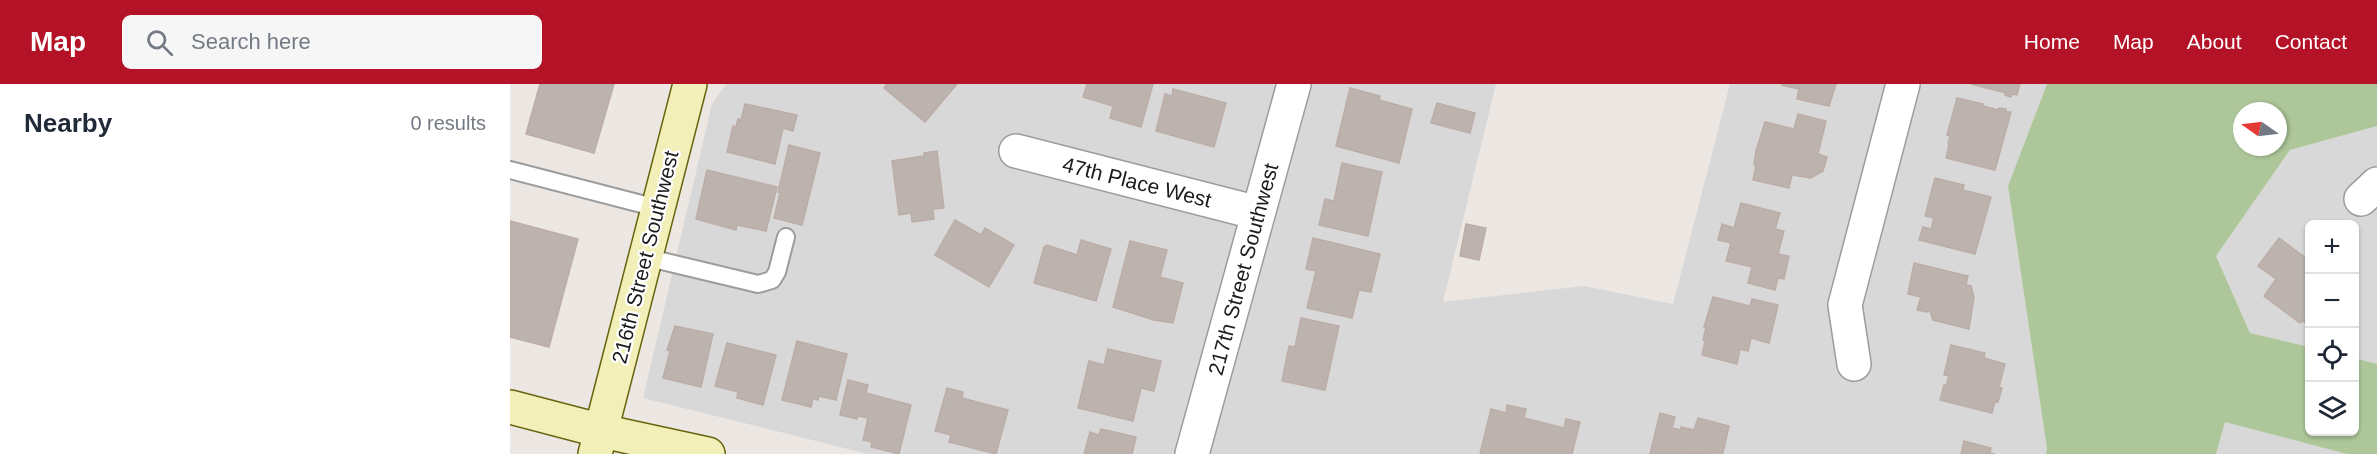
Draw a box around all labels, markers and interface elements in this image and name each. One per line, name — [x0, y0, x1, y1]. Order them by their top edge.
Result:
search box — [122, 15, 542, 69]
text: Map — [30, 26, 86, 57]
icon: search — [143, 26, 176, 59]
text: Search here — [191, 29, 311, 54]
text: Home — [2024, 30, 2080, 53]
text: Map — [2113, 30, 2154, 53]
text: About — [2187, 30, 2242, 53]
text: Contact — [2275, 30, 2347, 53]
north arrow — [2233, 102, 2287, 156]
text: Nearby — [24, 108, 112, 138]
text: 0 results — [410, 112, 486, 134]
street label: 216th Street Southwest — [607, 148, 683, 366]
street label: 47th Place West — [1060, 152, 1214, 212]
street label: 217th Street Southwest — [1204, 160, 1282, 377]
map controls — [2305, 220, 2359, 436]
button: + — [2305, 220, 2359, 274]
button: − — [2305, 274, 2359, 328]
button: locate — [2305, 328, 2359, 382]
button: layers — [2305, 382, 2359, 436]

